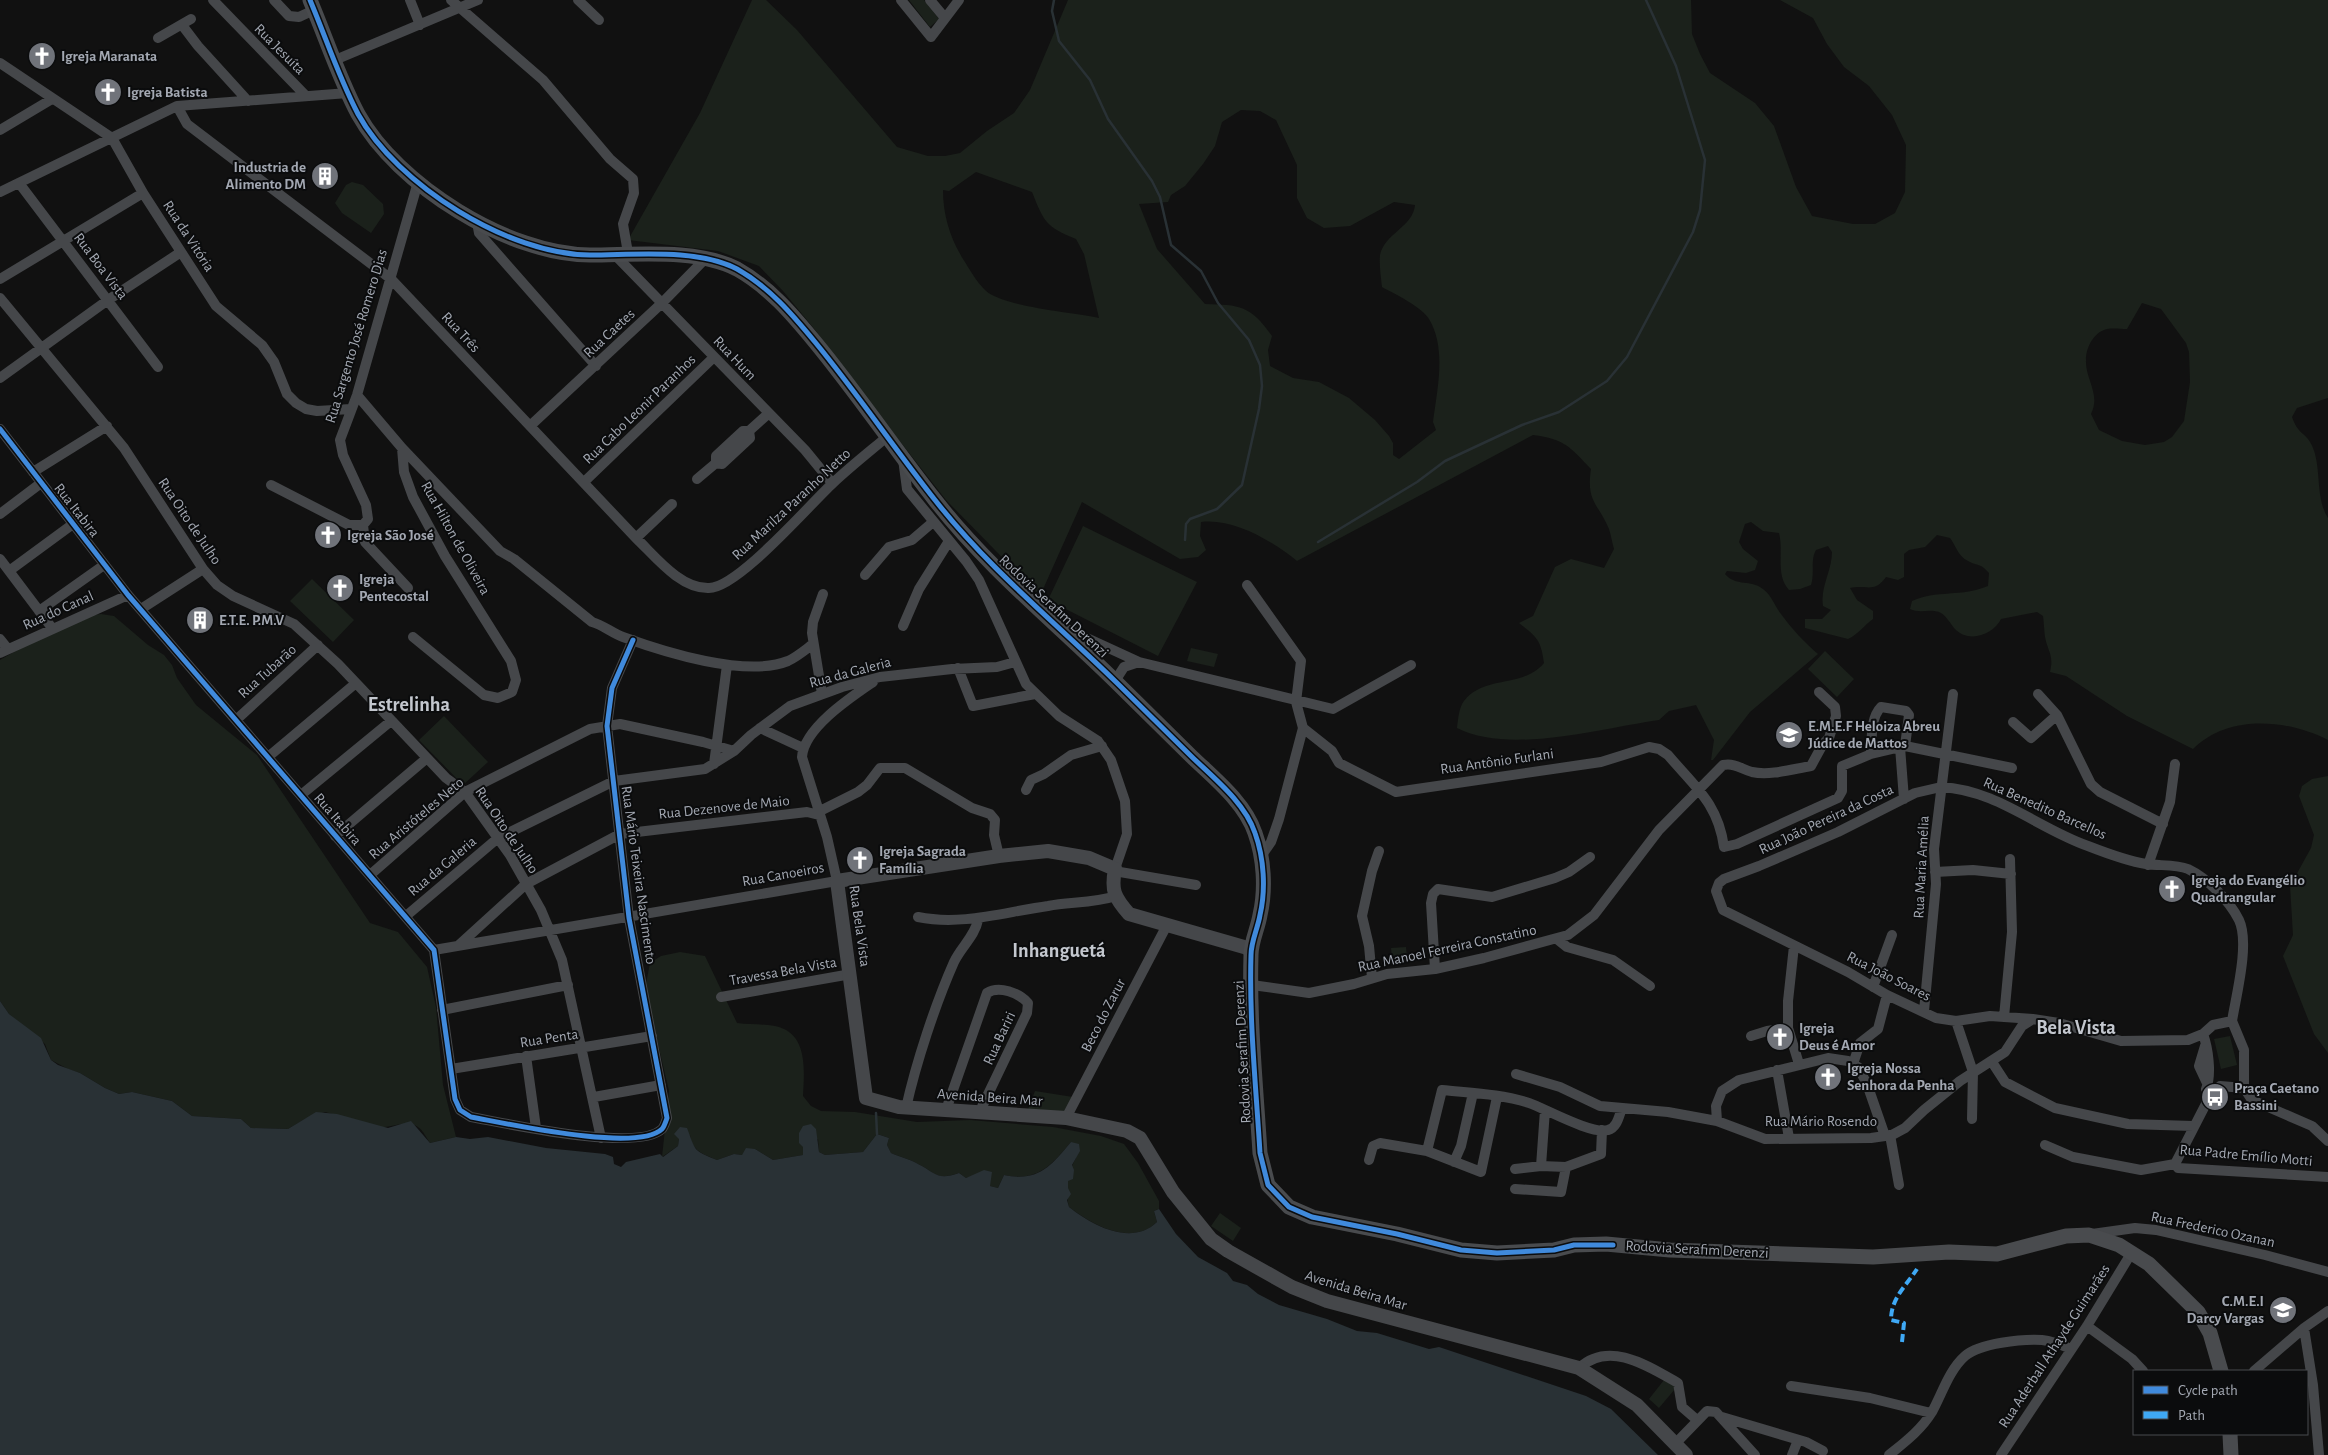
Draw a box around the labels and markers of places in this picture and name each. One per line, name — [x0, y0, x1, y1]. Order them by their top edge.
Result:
church icon: Igreja Maranata — [27, 41, 57, 71]
place label: Igreja Maranata — [61, 49, 157, 64]
church icon: Igreja Batista — [93, 77, 123, 107]
place label: Igreja Batista — [127, 85, 208, 100]
place label: Industria de Alimento DM — [225, 160, 306, 192]
building icon: Industria de Alimento DM — [310, 161, 340, 191]
church icon: Igreja São José — [313, 520, 343, 550]
place label: Igreja São José — [347, 528, 434, 543]
place label: Igreja Pentecostal — [359, 572, 429, 604]
church icon: Igreja Pentecostal — [325, 573, 355, 603]
building icon: E.T.E. P.M.V — [185, 605, 215, 635]
place label: E.T.E. P.M.V — [219, 613, 284, 628]
place label: E.M.E.F Heloiza Abreu Júdice de Mattos — [1808, 719, 1940, 751]
school or university icon: E.M.E.F Heloiza Abreu Júdice de Mattos — [1774, 720, 1804, 750]
place label: Igreja Sagrada Família — [879, 844, 966, 876]
church icon: Igreja Sagrada Família — [845, 845, 875, 875]
place label: Igreja do Evangélio Quadrangular — [2191, 873, 2305, 905]
church icon: Igreja do Evangélio Quadrangular — [2157, 874, 2187, 904]
place label: Igreja Deus é Amor — [1799, 1021, 1875, 1053]
church icon: Igreja Deus é Amor — [1765, 1022, 1795, 1052]
place label: Igreja Nossa Senhora da Penha — [1847, 1061, 1955, 1093]
church icon: Igreja Nossa Senhora da Penha — [1813, 1062, 1843, 1092]
place label: Praça Caetano Bassini — [2234, 1081, 2319, 1113]
bus stop icon: Praça Caetano Bassini — [2200, 1082, 2230, 1112]
place label: C.M.E.I Darcy Vargas — [2187, 1294, 2264, 1326]
school or university icon: C.M.E.I Darcy Vargas — [2268, 1295, 2298, 1325]

